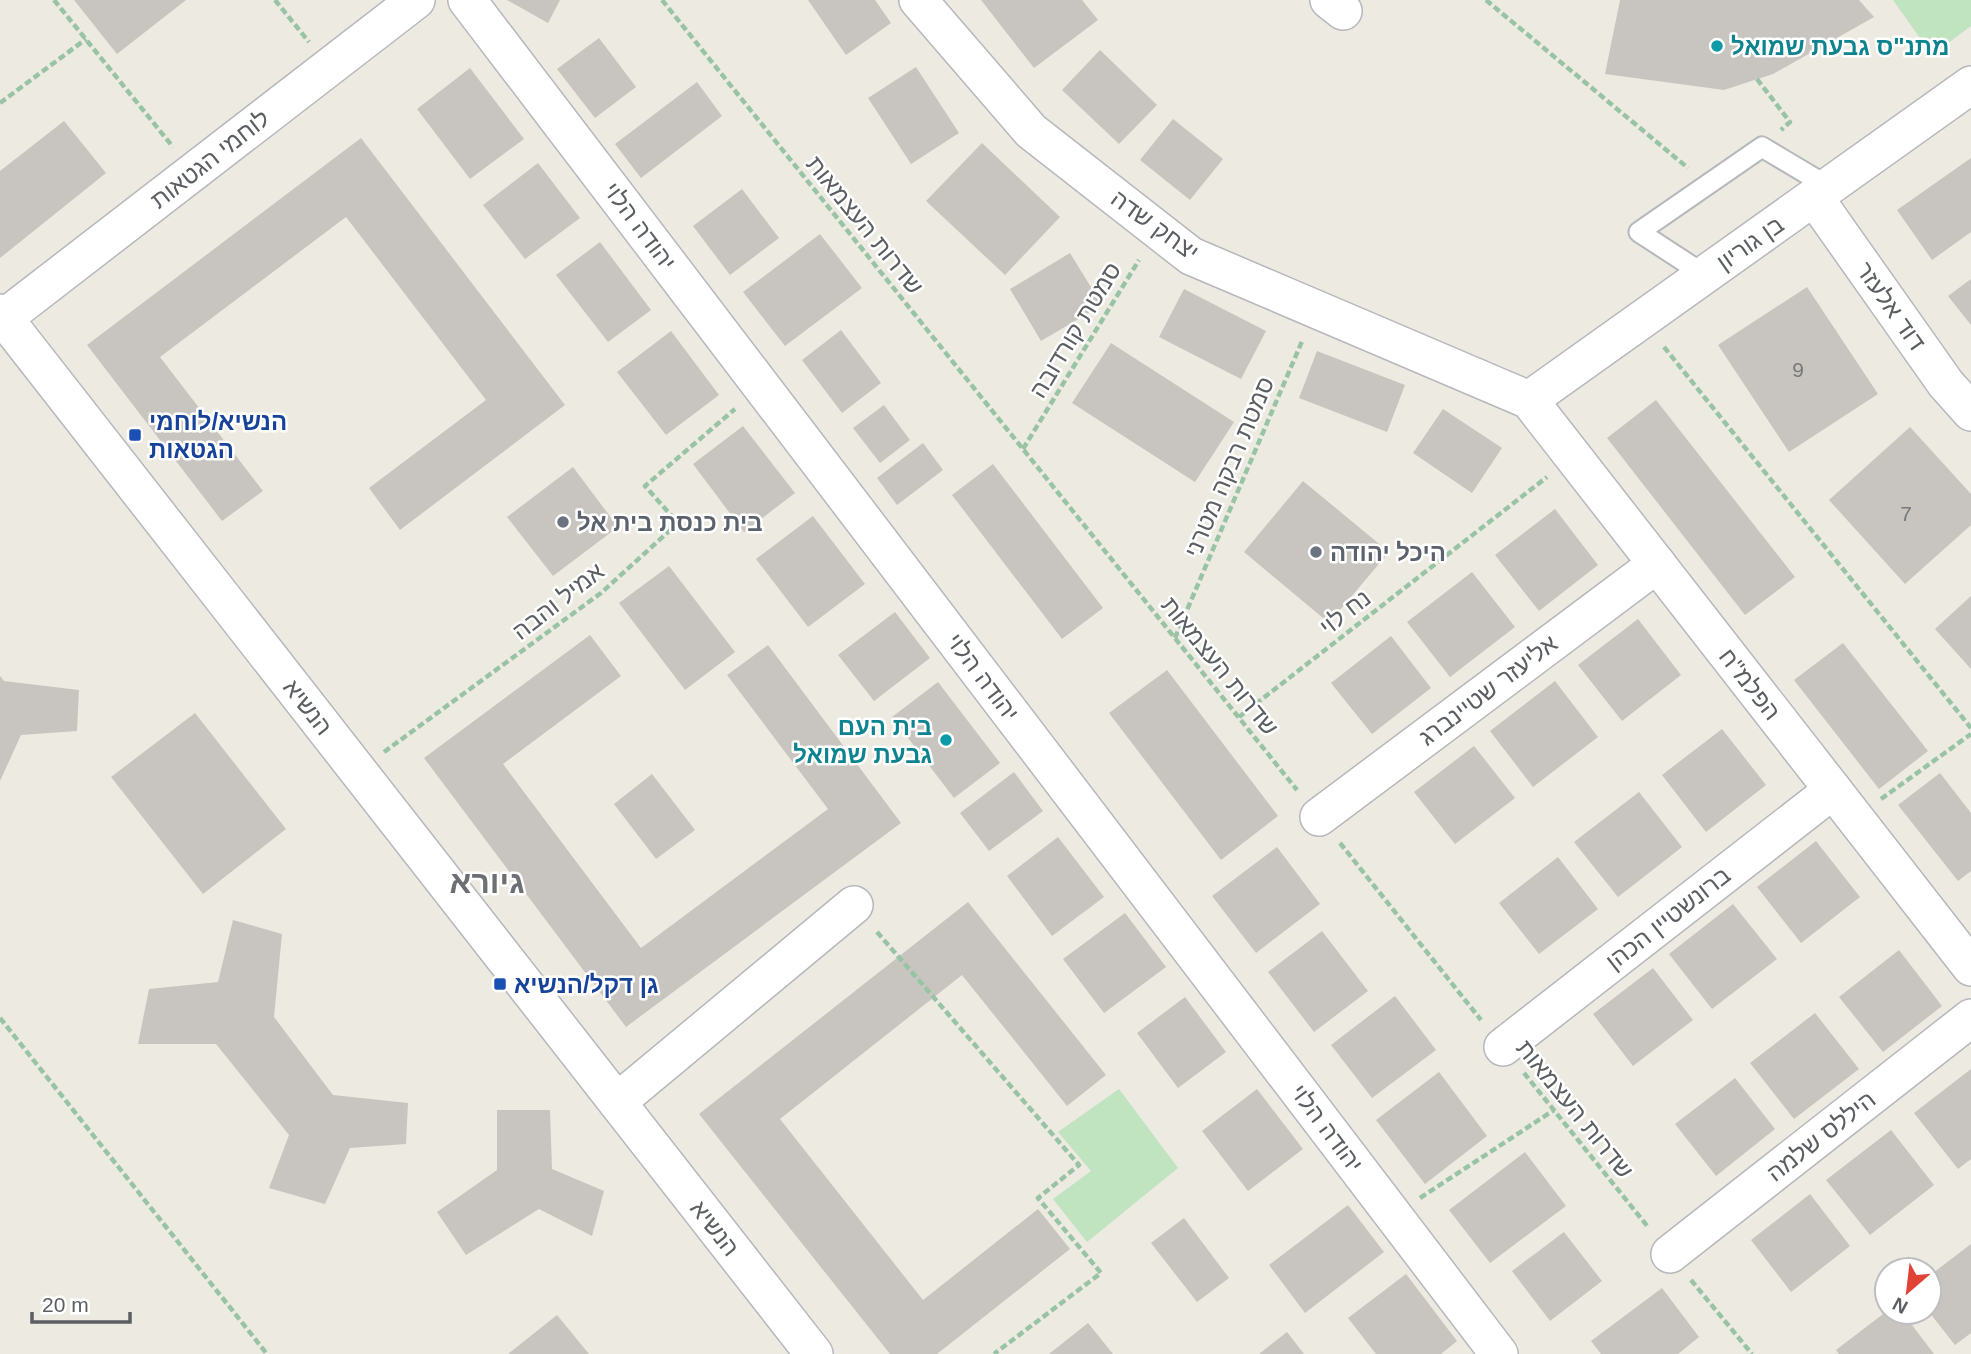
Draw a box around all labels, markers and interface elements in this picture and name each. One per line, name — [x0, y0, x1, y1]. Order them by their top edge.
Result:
place label: מתנ"ס גבעת שמואל — [1731, 33, 1950, 60]
marker: מתנ"ס גבעת שמואל — [1709, 38, 1725, 54]
street label: לוחמי הגטאות — [145, 104, 275, 214]
street label: שדרות העצמאות — [801, 151, 929, 299]
street label: יהודה הלוי — [599, 177, 681, 275]
street label: יצחק שדה — [1106, 184, 1204, 266]
street label: בן גוריון — [1711, 210, 1789, 276]
street label: סמטת קורדובה — [1024, 257, 1126, 403]
street label: דוד אלעזר — [1851, 257, 1931, 355]
house number: 9 — [1792, 358, 1804, 381]
street label: סמטת רבקה מטרני — [1179, 373, 1279, 561]
place label: הנשיא/לוחמי הגטאות — [149, 408, 287, 463]
marker: הנשיא/לוחמי הגטאות — [127, 427, 143, 443]
house number: 7 — [1900, 502, 1912, 525]
place label: בית כנסת בית אל — [577, 509, 763, 536]
marker: בית כנסת בית אל — [555, 514, 571, 530]
place label: היכל יהודה — [1330, 539, 1446, 566]
marker: היכל יהודה — [1308, 544, 1324, 560]
street label: אמיל והבה — [507, 557, 609, 645]
street label: נח לוי — [1314, 584, 1376, 640]
street label: שדרות העצמאות — [1156, 592, 1284, 740]
street label: יהודה הלוי — [942, 628, 1024, 726]
street label: אליעזר שטיינברג — [1414, 629, 1562, 751]
street label: הפלמ"ח — [1714, 643, 1786, 725]
street label: הנשיא — [278, 674, 338, 740]
place label: בית העם גבעת שמואל — [793, 713, 932, 768]
marker: בית העם גבעת שמואל — [938, 732, 954, 748]
street label: ברונשטיין הכהן — [1601, 861, 1735, 975]
district label: גיורא — [450, 864, 524, 900]
place label: גן דקל/הנשיא — [514, 971, 658, 998]
marker: גן דקל/הנשיא — [492, 976, 508, 992]
street label: שדרות העצמאות — [1511, 1035, 1639, 1183]
street label: יהודה הלוי — [1286, 1079, 1368, 1177]
street label: היללס שלמה — [1761, 1085, 1881, 1187]
street label: הנשיא — [685, 1195, 745, 1261]
north arrow — [1873, 1256, 1943, 1326]
scale bar — [32, 1280, 130, 1324]
text: 20 m — [42, 1293, 89, 1316]
text: N — [1889, 1293, 1911, 1318]

